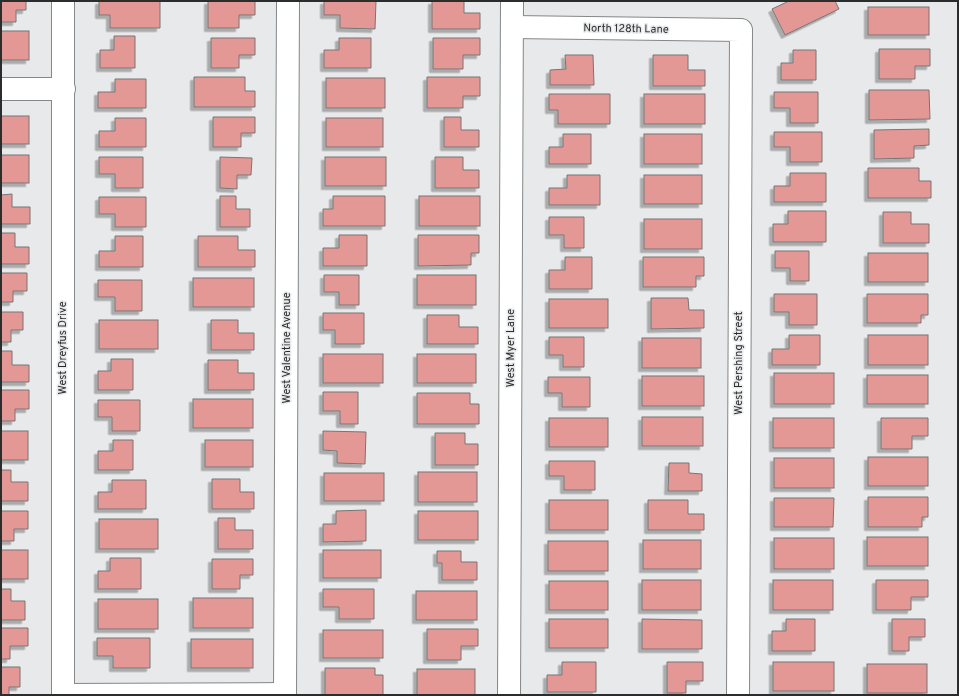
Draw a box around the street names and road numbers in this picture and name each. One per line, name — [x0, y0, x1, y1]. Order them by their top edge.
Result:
street label: North 128th Lane — [583, 21, 669, 37]
street label: West Valentine Avenue — [280, 292, 294, 404]
street label: West Dreyfus Drive — [56, 301, 70, 395]
street label: West Myer Lane — [504, 309, 518, 387]
street label: West Pershing Street — [732, 311, 746, 415]

